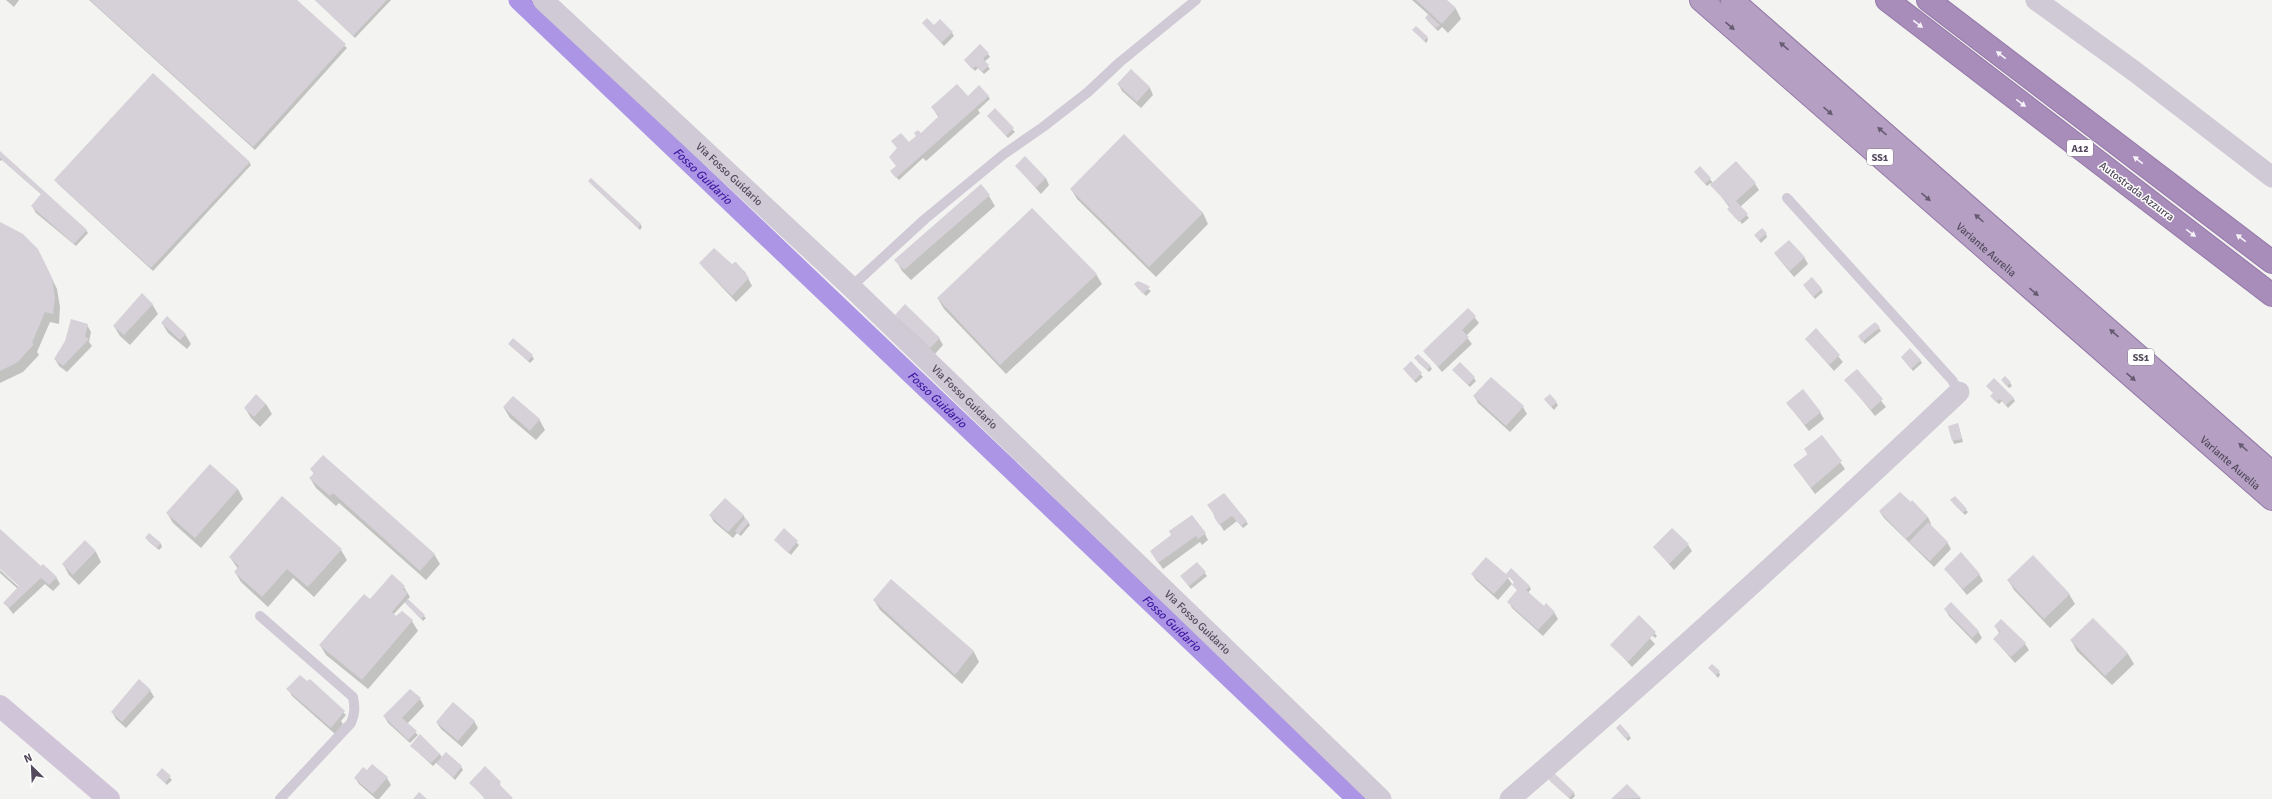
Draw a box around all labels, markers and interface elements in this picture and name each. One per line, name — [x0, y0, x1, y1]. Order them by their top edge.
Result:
one-way arrow — [1913, 19, 1924, 28]
one-way arrow — [1725, 21, 1736, 30]
one-way arrow — [1779, 41, 1789, 50]
one-way arrow — [1995, 51, 2006, 60]
one-way arrow — [2016, 99, 2027, 107]
one-way arrow — [1823, 107, 1834, 116]
one-way arrow — [1877, 127, 1887, 136]
street label: Via Fosso Guidario — [694, 140, 766, 208]
road number: A12 — [2067, 140, 2093, 156]
water label: Fosso Guidario — [671, 145, 735, 207]
road number: SS1 — [1867, 149, 1893, 165]
one-way arrow — [2132, 155, 2143, 164]
street label: Autostrada Azzurra — [2097, 159, 2177, 224]
one-way arrow — [1921, 192, 1931, 202]
one-way arrow — [1974, 213, 1984, 222]
street label: Variante Aurelia — [1953, 220, 2019, 280]
one-way arrow — [2186, 229, 2197, 237]
one-way arrow — [2236, 234, 2247, 243]
one-way arrow — [2030, 287, 2039, 296]
one-way arrow — [2108, 329, 2119, 338]
road number: SS1 — [2128, 349, 2154, 365]
street label: Via Fosso Guidario — [929, 362, 1001, 432]
water label: Fosso Guidario — [905, 369, 969, 431]
one-way arrow — [2126, 372, 2137, 381]
street label: Variante Aurelia — [2197, 433, 2263, 493]
one-way arrow — [2238, 442, 2248, 452]
street label: Via Fosso Guidario — [1162, 587, 1234, 657]
water label: Fosso Guidario — [1140, 592, 1204, 654]
north arrow — [12, 747, 52, 787]
text: N — [22, 751, 34, 766]

